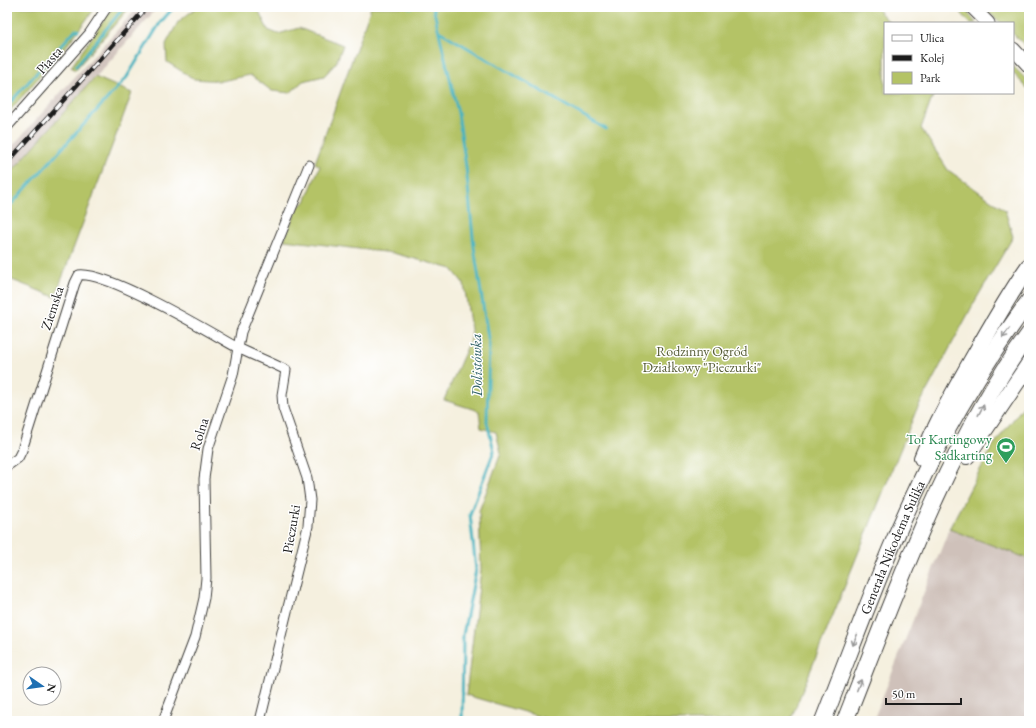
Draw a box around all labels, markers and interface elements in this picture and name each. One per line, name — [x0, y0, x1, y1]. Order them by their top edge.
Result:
legend — [884, 22, 1014, 94]
text: Ulica — [920, 30, 944, 46]
street label: Piasta — [32, 42, 66, 78]
text: Kolej — [920, 50, 944, 66]
text: Park — [920, 70, 941, 86]
street label: Ziemska — [37, 283, 68, 332]
one-way arrow — [1002, 327, 1010, 338]
water label: Dolistówka — [466, 333, 486, 398]
park label: Rodzinny Ogród Działkowy "Pieczurki" — [643, 342, 761, 376]
one-way arrow — [978, 404, 985, 416]
street label: Rolna — [186, 415, 213, 452]
place label: Tor Kartingowy Sadkarting — [906, 430, 993, 464]
sports icon: Tor Kartingowy Sadkarting — [995, 436, 1017, 464]
street label: Generała Nikodema Sulika — [856, 477, 929, 617]
street label: Pieczurki — [278, 503, 304, 555]
one-way arrow — [851, 633, 859, 645]
north arrow — [22, 666, 62, 706]
one-way arrow — [856, 679, 863, 691]
scale bar — [886, 680, 961, 706]
text: N — [44, 682, 60, 694]
text: 50 m — [892, 686, 916, 702]

